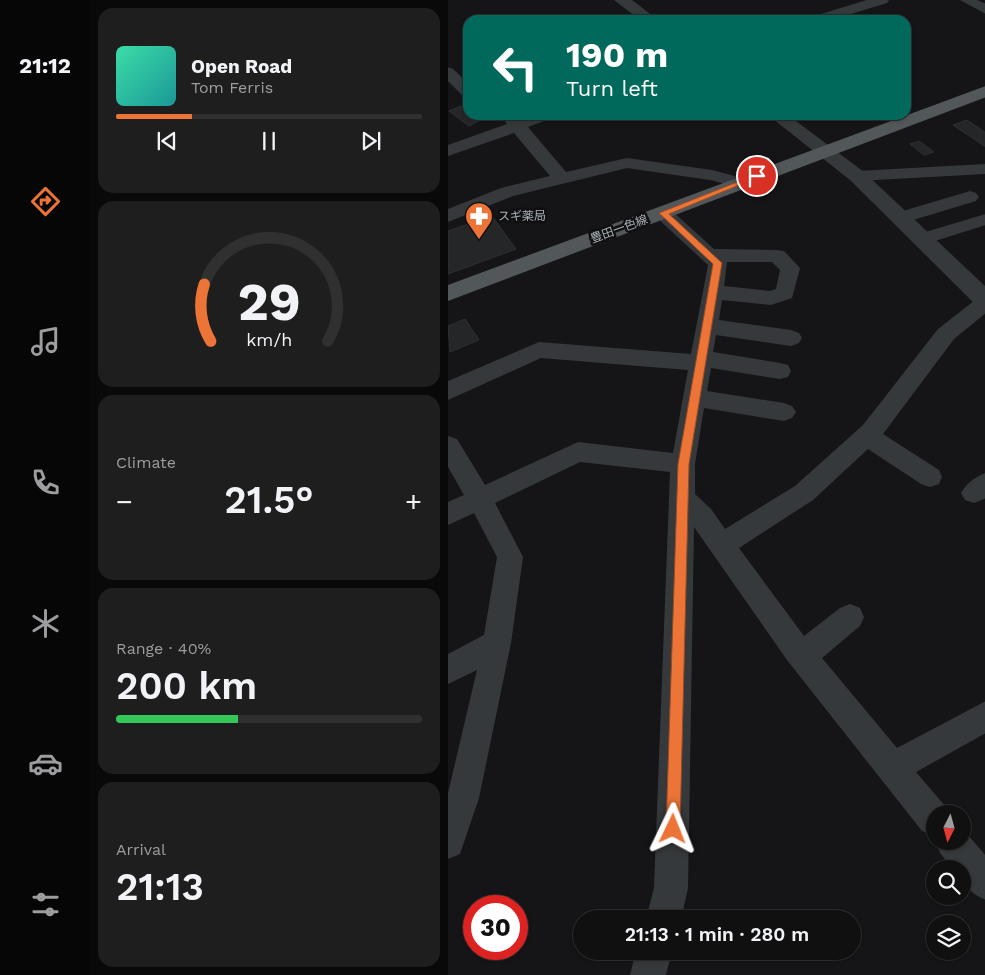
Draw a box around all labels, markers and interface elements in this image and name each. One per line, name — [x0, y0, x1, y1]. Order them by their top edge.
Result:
text: 190 m — [566, 34, 668, 76]
icon: left — [483, 35, 548, 100]
text: 21:12 — [19, 53, 71, 78]
text: Open Road — [191, 55, 292, 78]
text: Turn left — [566, 76, 658, 101]
text: Tom Ferris — [191, 78, 273, 97]
icon: previous — [153, 127, 181, 155]
icon: pause — [255, 127, 283, 155]
icon: next — [357, 127, 385, 155]
pin — [736, 155, 778, 197]
icon: arrive — [743, 162, 771, 190]
icon: directions — [28, 184, 63, 219]
pharmacy icon: スギ薬局 — [464, 201, 494, 240]
place label: スギ薬局 — [498, 209, 546, 223]
street label: 豊田一色線 — [588, 212, 650, 246]
text: 29 — [237, 272, 301, 333]
icon: music — [28, 324, 63, 359]
text: km/h — [246, 329, 292, 350]
text: Climate — [116, 453, 176, 472]
icon: phone — [28, 465, 63, 500]
text: 21.5° — [224, 478, 314, 522]
text: − — [116, 485, 133, 518]
text: + — [405, 485, 422, 518]
icon: climate — [28, 606, 63, 641]
text: Range · 40% — [116, 639, 211, 658]
text: 200 km — [116, 664, 257, 708]
icon: car — [28, 746, 63, 781]
position arrow — [646, 802, 698, 854]
north arrow — [926, 805, 970, 850]
map controls — [926, 805, 971, 960]
text: Arrival — [116, 840, 166, 859]
button: search — [926, 860, 971, 905]
text: 21:13 — [116, 865, 204, 909]
icon: filters — [28, 887, 63, 922]
speed limit sign: 30 — [463, 895, 528, 960]
button: layers — [926, 915, 971, 960]
text: 21:13 · 1 min · 280 m — [625, 923, 809, 946]

